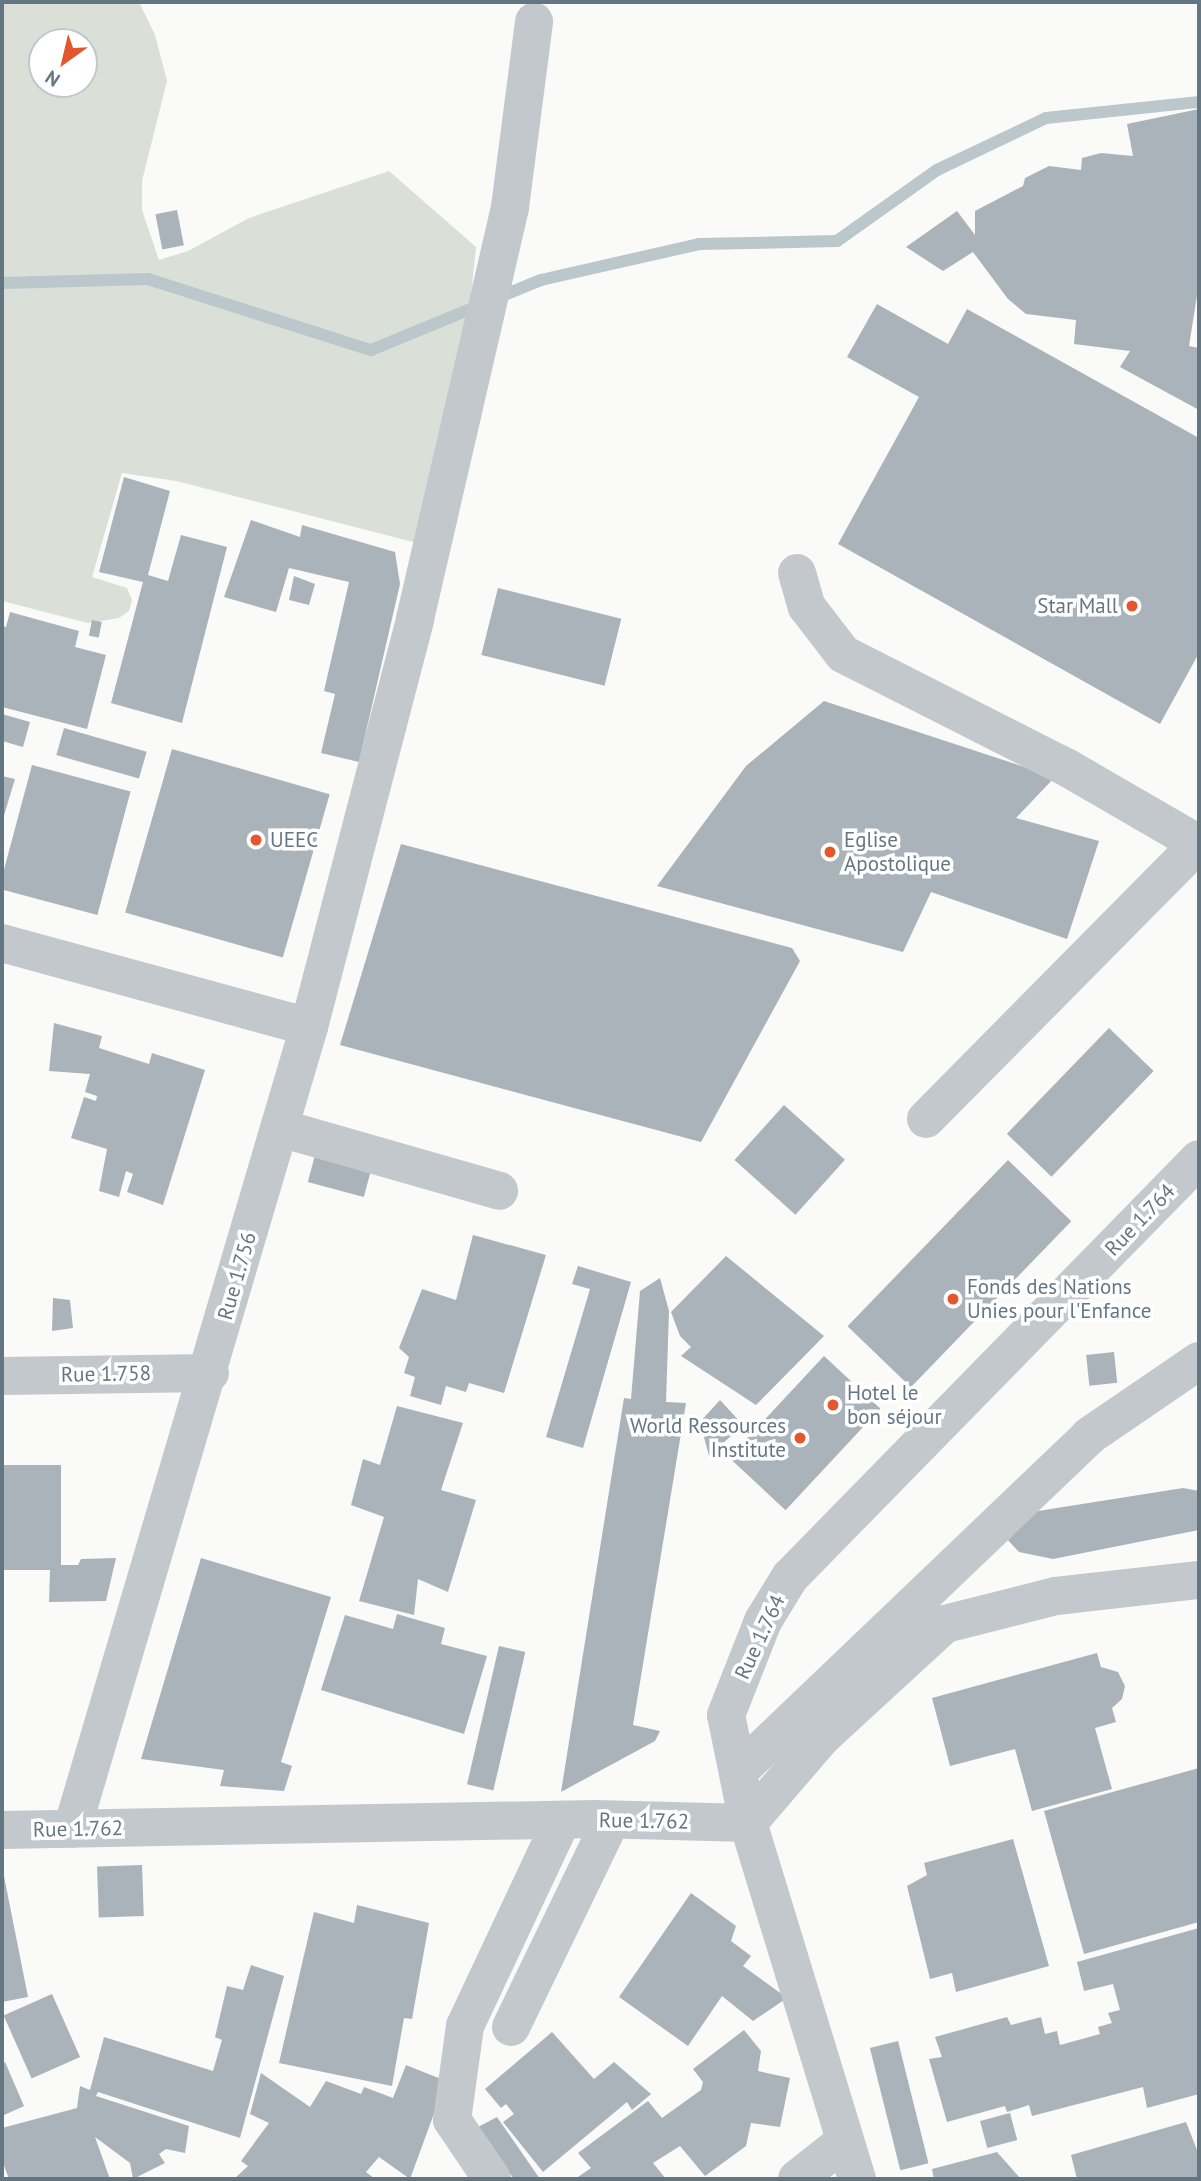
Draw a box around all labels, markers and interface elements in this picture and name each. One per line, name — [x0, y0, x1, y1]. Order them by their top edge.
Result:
north arrow — [28, 28, 98, 98]
text: N — [40, 65, 64, 92]
place label: Star Mall — [1037, 593, 1118, 619]
marker: Star Mall — [1124, 598, 1140, 614]
place label: UEEC — [270, 827, 318, 853]
place label: Eglise Apostolique — [844, 827, 951, 877]
marker: UEEC — [248, 832, 264, 848]
marker: Eglise Apostolique — [822, 844, 838, 860]
street label: Rue 1.764 — [1100, 1179, 1180, 1261]
street label: Rue 1.756 — [212, 1229, 262, 1323]
place label: Fonds des Nations Unies pour l'Enfance — [967, 1274, 1151, 1324]
marker: Fonds des Nations Unies pour l'Enfance — [945, 1291, 961, 1307]
street label: Rue 1.758 — [61, 1361, 151, 1387]
place label: Hotel le bon séjour — [847, 1380, 942, 1430]
marker: Hotel le bon séjour — [825, 1397, 841, 1413]
place label: World Ressources Institute — [630, 1413, 786, 1463]
marker: World Ressources Institute — [792, 1430, 808, 1446]
street label: Rue 1.764 — [730, 1591, 790, 1683]
street label: Rue 1.762 — [599, 1808, 689, 1834]
street label: Rue 1.762 — [33, 1816, 123, 1842]

